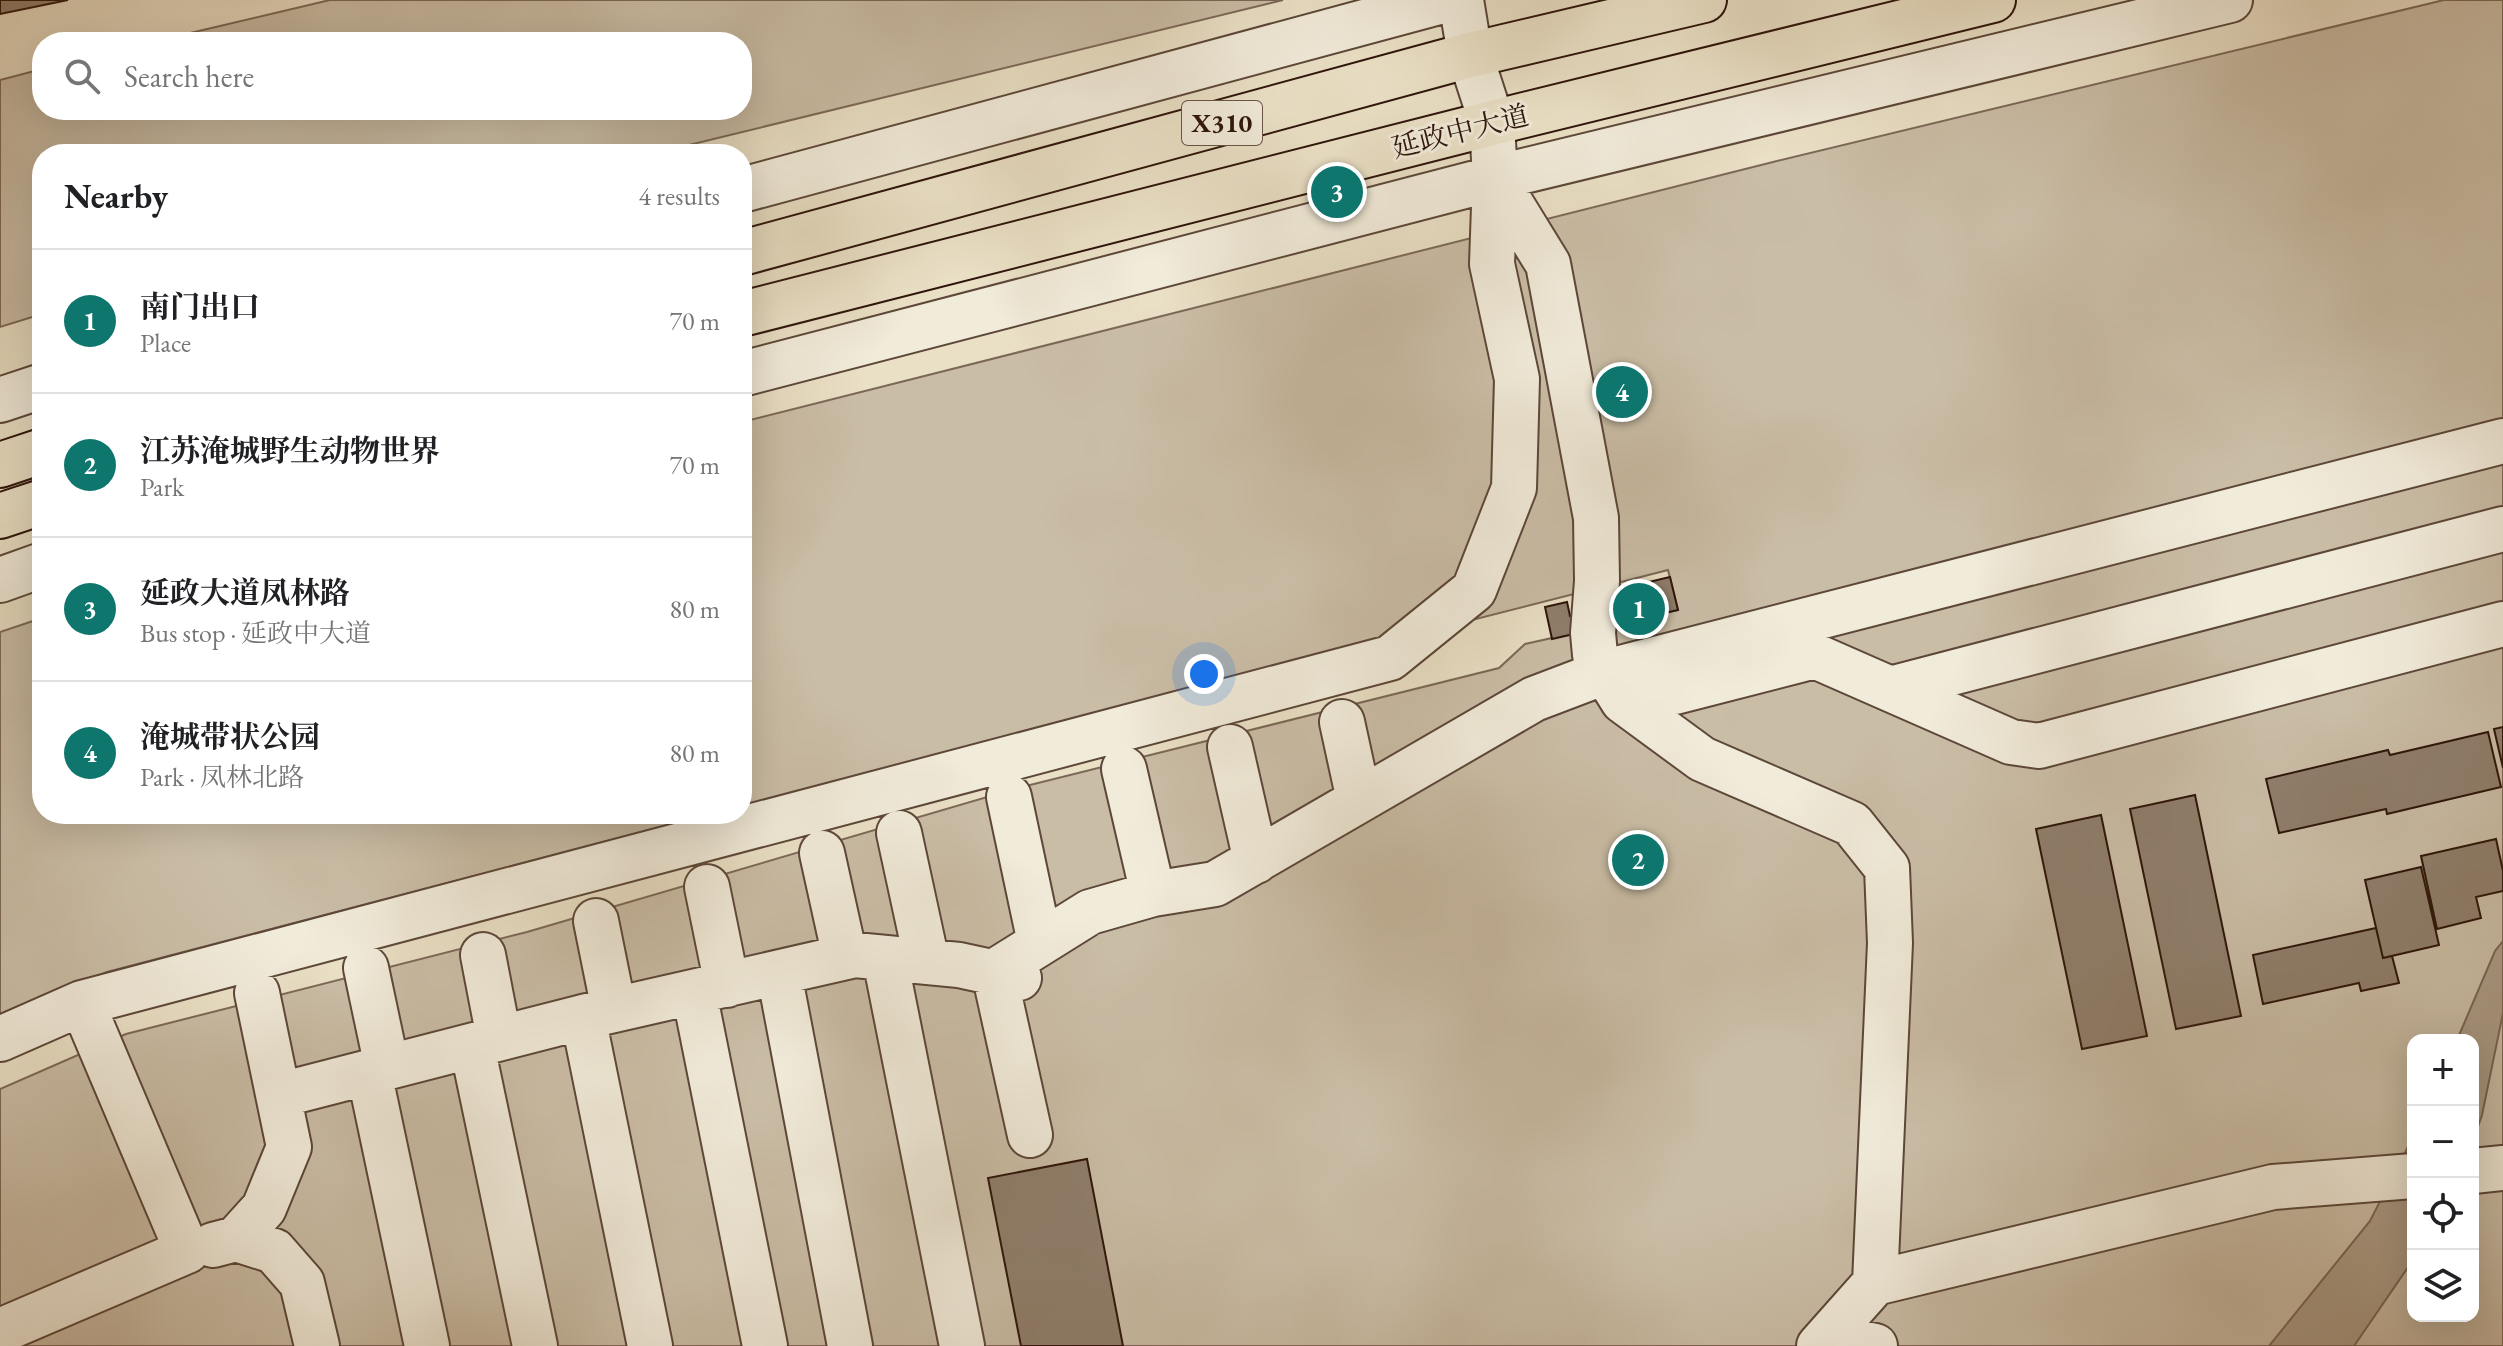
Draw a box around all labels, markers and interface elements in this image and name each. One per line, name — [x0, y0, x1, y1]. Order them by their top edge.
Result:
search box — [32, 32, 752, 120]
icon: search — [60, 54, 104, 98]
text: Search here — [124, 57, 254, 96]
street label: 延政中大道 — [1388, 97, 1532, 165]
road number: X310 — [1182, 101, 1262, 145]
pin: 3 — [1311, 162, 1363, 222]
text: Nearby — [64, 174, 168, 218]
text: 4 results — [639, 179, 720, 213]
text: 南门出口 — [140, 287, 260, 326]
text: 1 — [83, 304, 97, 338]
text: 70 m — [670, 304, 720, 338]
text: Place — [140, 326, 191, 360]
pin: 4 — [1596, 362, 1648, 422]
text: 江苏淹城野生动物世界 — [140, 431, 440, 470]
text: 2 — [83, 448, 97, 482]
text: 70 m — [670, 448, 720, 482]
text: Park — [140, 470, 184, 504]
text: 延政大道凤林路 — [140, 573, 350, 612]
pin: 1 — [1613, 579, 1665, 639]
text: 3 — [83, 592, 97, 626]
text: 80 m — [670, 592, 720, 626]
text: Bus stop · 延政中大道 — [140, 616, 371, 650]
your location — [1184, 654, 1224, 694]
text: 淹城带状公园 — [140, 717, 320, 756]
text: 4 — [83, 736, 97, 770]
text: 80 m — [670, 736, 720, 770]
text: Park · 凤林北路 — [140, 760, 304, 794]
pin: 2 — [1612, 830, 1664, 890]
map controls — [2407, 1034, 2479, 1322]
button: + — [2407, 1034, 2479, 1106]
button: − — [2407, 1106, 2479, 1178]
button: locate — [2407, 1178, 2479, 1250]
button: layers — [2407, 1250, 2479, 1322]

